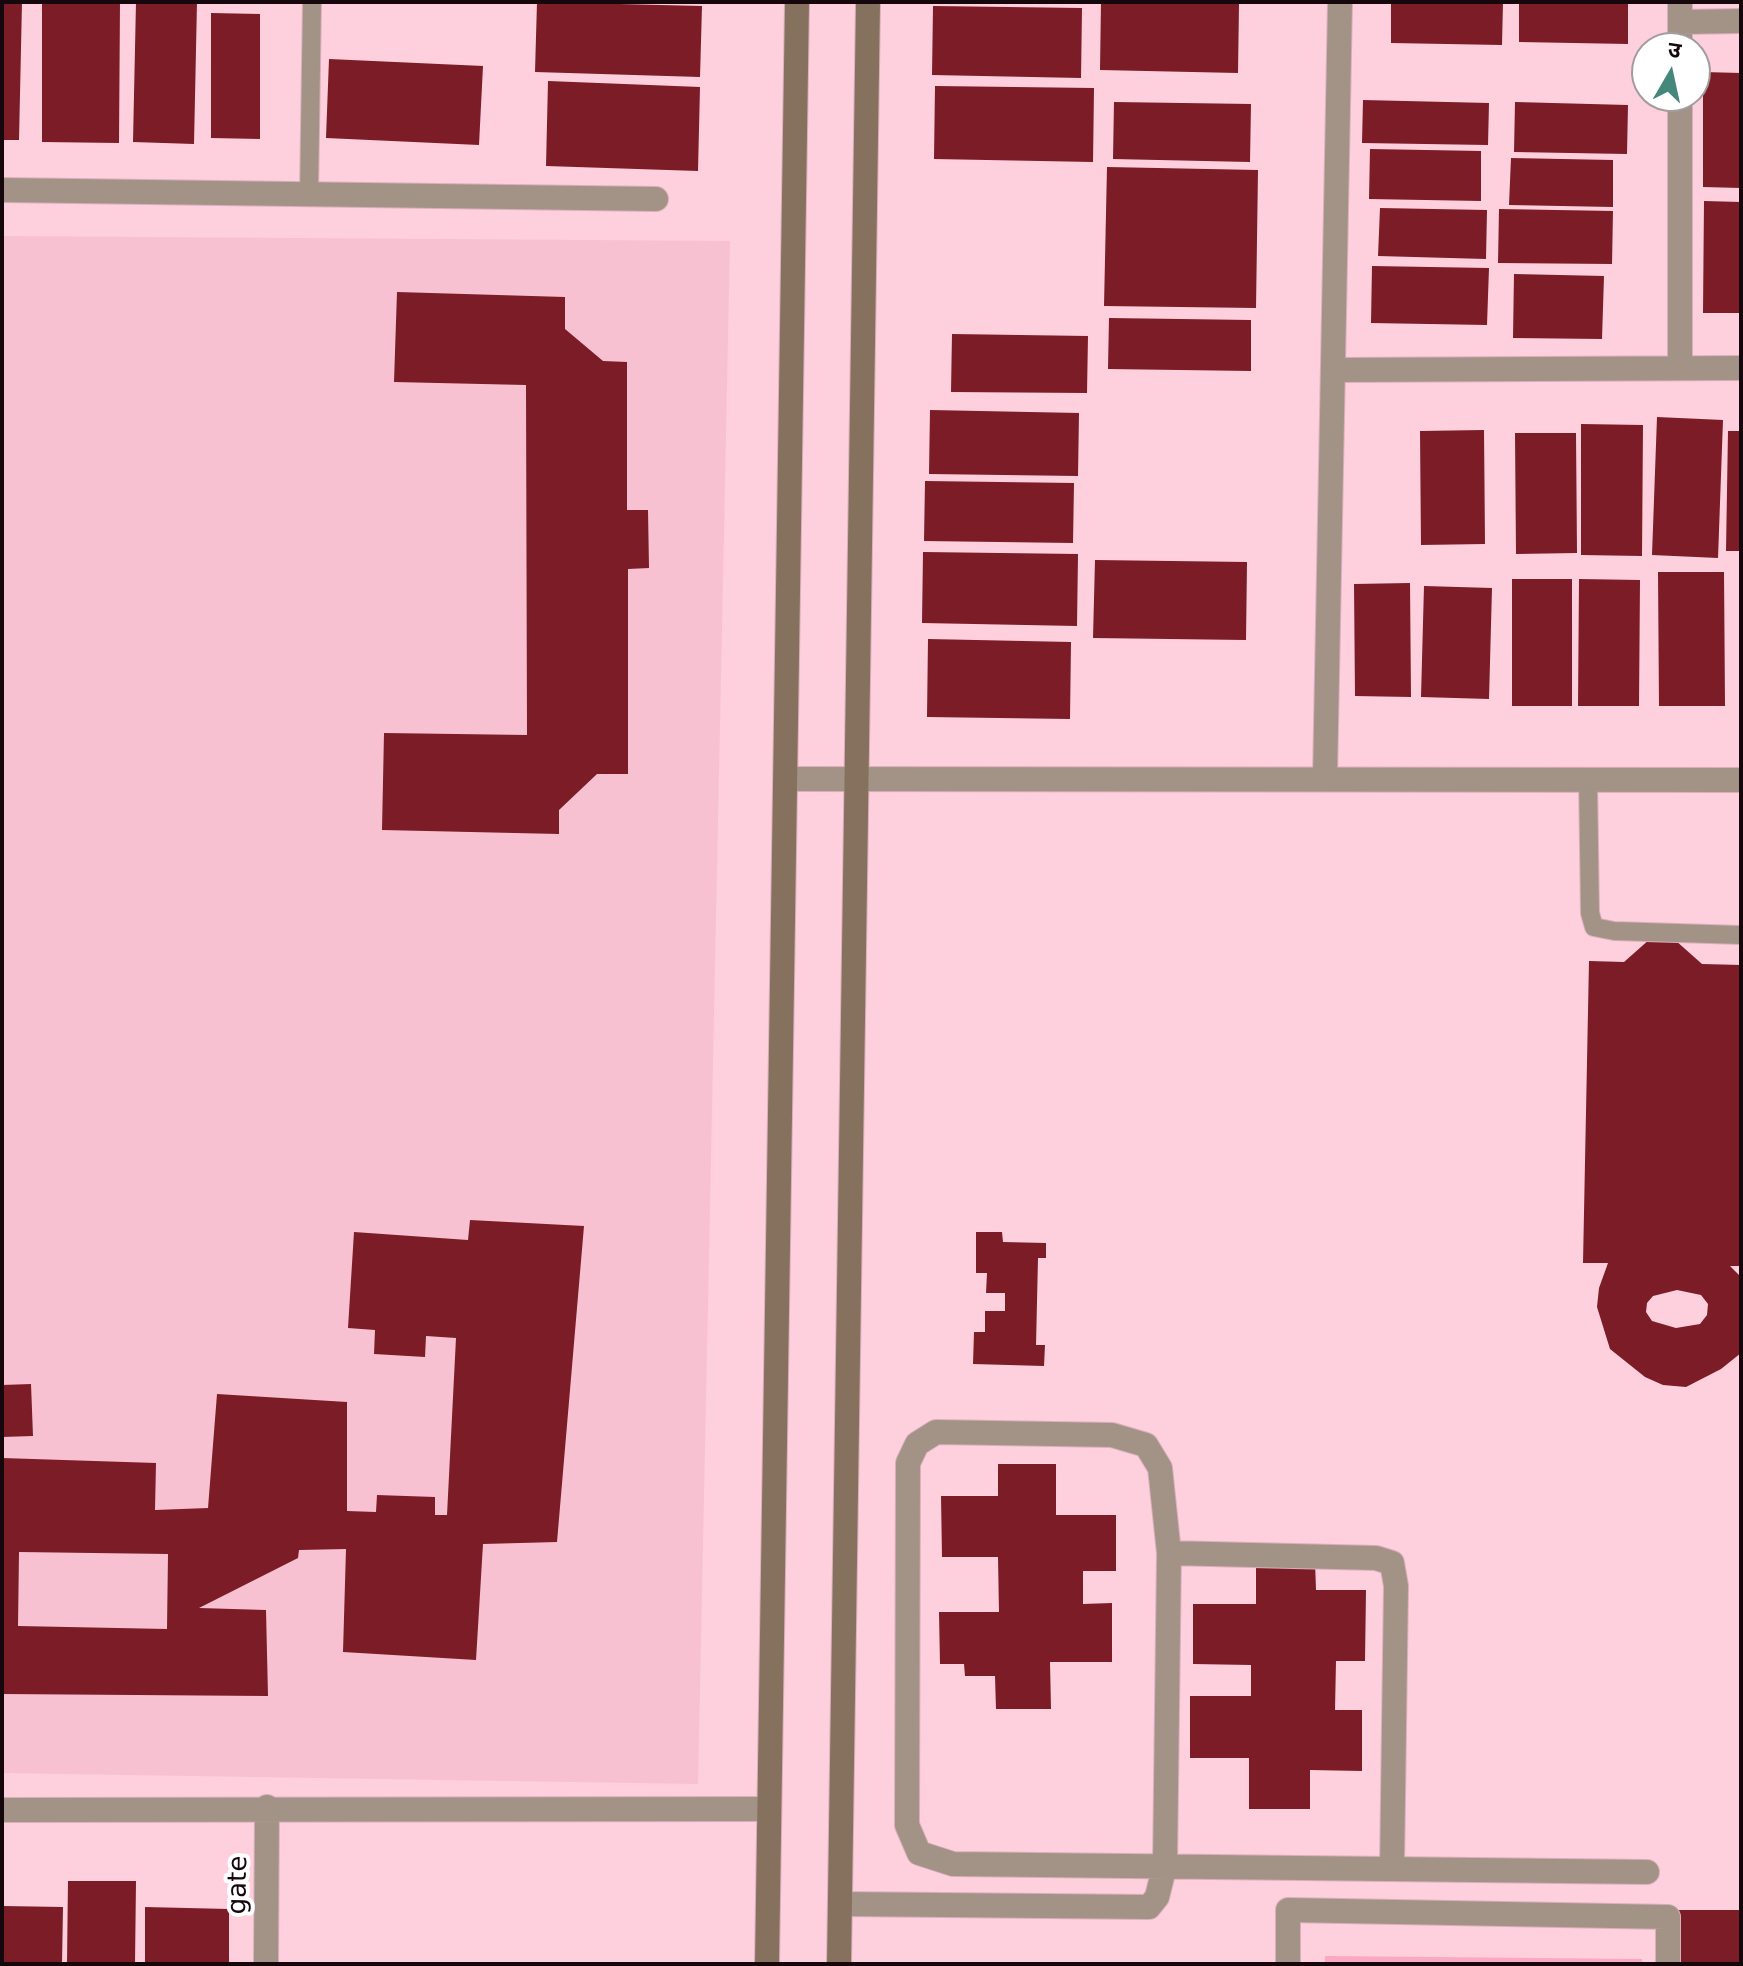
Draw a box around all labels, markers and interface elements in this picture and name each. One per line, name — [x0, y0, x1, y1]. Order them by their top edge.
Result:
north arrow — [1631, 32, 1711, 112]
text: उ — [1666, 36, 1683, 63]
street label: gate — [223, 1855, 255, 1915]

